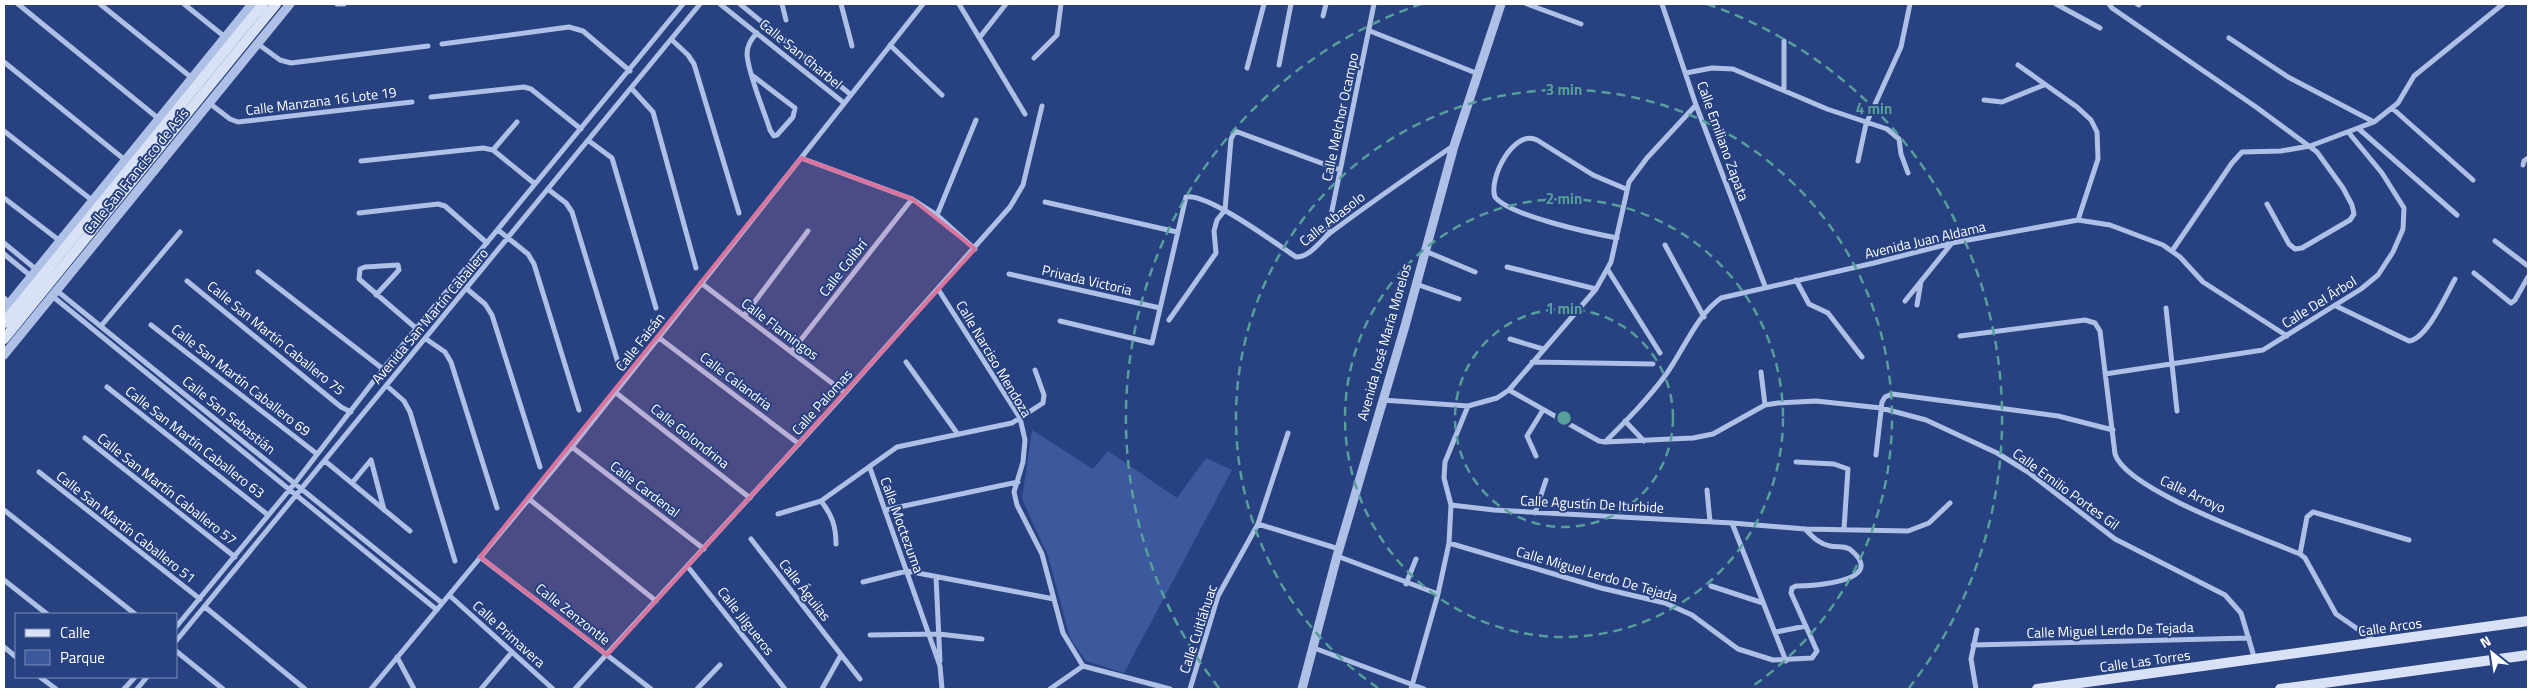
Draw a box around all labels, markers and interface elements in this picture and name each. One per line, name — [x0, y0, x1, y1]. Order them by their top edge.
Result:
street label: Calle San Charbel — [755, 14, 847, 94]
street label: Calle Melchor Ocampo — [1316, 51, 1363, 183]
text: 3 min — [1546, 78, 1582, 101]
street label: Calle Emiliano Zapata — [1692, 78, 1755, 204]
street label: Calle Manzana 16 Lote 19 — [244, 81, 398, 120]
text: 4 min — [1856, 97, 1892, 120]
street label: Calle San Francisco de Asís — [78, 103, 193, 238]
street label: Calle Abasolo — [1294, 186, 1369, 251]
text: 2 min — [1546, 187, 1582, 210]
street label: Avenida Juan Aldama — [1862, 215, 1988, 264]
street label: Calle Colibrí — [813, 234, 872, 301]
street label: Avenida San Martín Caballero — [366, 243, 493, 388]
street label: Privada Victoria — [1040, 259, 1134, 300]
street label: Avenida José María Morelos — [1351, 261, 1416, 423]
street label: Calle Del Árbol — [2277, 270, 2360, 333]
street label: Calle San Martín Caballero 75 — [203, 275, 350, 400]
street label: Calle Flamingos — [737, 292, 823, 365]
street label: Calle Narciso Mendoza — [951, 296, 1038, 421]
text: 1 min — [1546, 297, 1582, 320]
street label: Calle Faisán — [610, 308, 669, 375]
street label: Calle San Martín Caballero 69 — [167, 318, 316, 441]
street label: Calle Calandria — [696, 346, 777, 415]
street label: Calle Palomas — [786, 364, 857, 439]
street label: Calle San Sebastián — [178, 370, 280, 459]
street label: Calle San Martín Caballero 63 — [121, 380, 270, 503]
street label: Calle Golondrina — [646, 398, 734, 473]
centre of rings — [1555, 409, 1573, 427]
street label: Calle San Martín Caballero 57 — [93, 427, 242, 550]
street label: Calle Emilio Portes Gil — [2009, 443, 2124, 535]
street label: Calle Cardenal — [606, 455, 685, 522]
street label: Calle San Martín Caballero 51 — [52, 465, 201, 588]
street label: Calle Arroyo — [2157, 469, 2230, 518]
street label: Calle Moctezuma — [875, 474, 930, 576]
street label: Calle Agustín De Iturbide — [1520, 489, 1664, 518]
street label: Calle Miguel Lerdo De Tejada — [1514, 540, 1680, 607]
street label: Calle Águilas — [774, 554, 836, 625]
street label: Calle Zenzontle — [532, 578, 615, 649]
street label: Calle Jilgueros — [713, 582, 780, 659]
street label: Calle Cuitláhuac — [1173, 582, 1222, 676]
street label: Calle Primavera — [468, 595, 550, 672]
street label: Calle Arcos — [2357, 612, 2423, 641]
legend — [15, 613, 178, 678]
street label: Calle Miguel Lerdo De Tejada — [2026, 616, 2194, 643]
text: Calle — [60, 621, 90, 644]
north arrow — [2467, 628, 2517, 678]
text: N — [2476, 630, 2495, 653]
street label: Calle Las Torres — [2098, 644, 2192, 677]
text: Parque — [60, 646, 105, 669]

